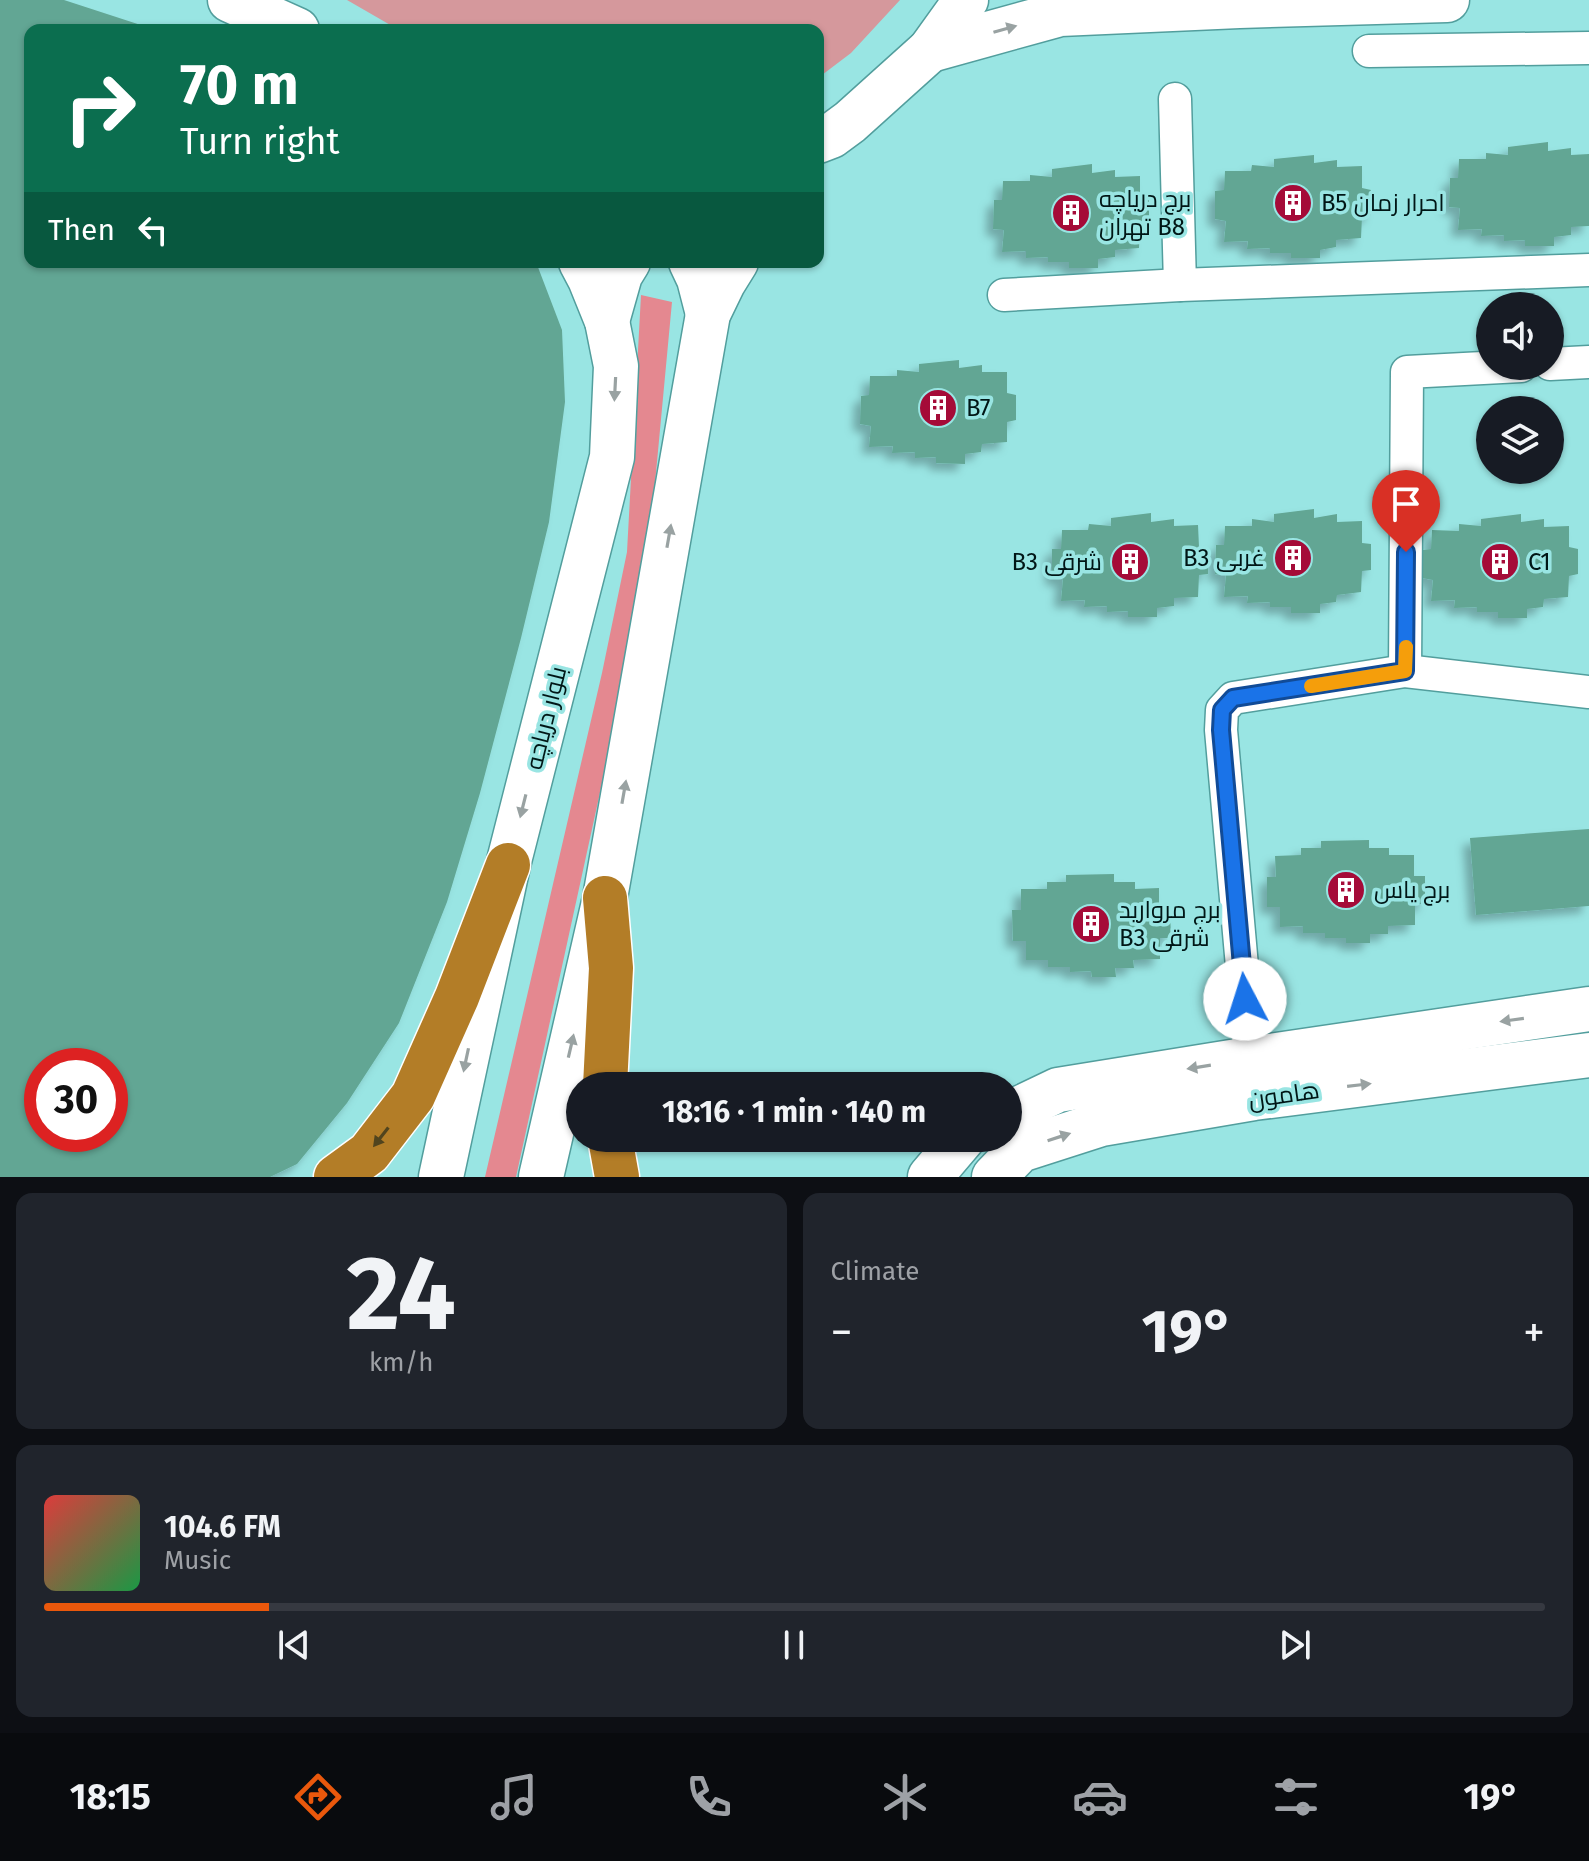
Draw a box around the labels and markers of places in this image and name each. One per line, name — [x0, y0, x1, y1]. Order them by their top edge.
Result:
building icon: B5 احرار زمان — [1272, 182, 1314, 224]
place label: برج دریاچه تهران B8 — [1099, 185, 1191, 241]
place label: B5 احرار زمان — [1321, 189, 1445, 217]
building icon: برج دریاچه تهران B8 — [1050, 192, 1092, 234]
building icon: B7 — [917, 387, 959, 429]
place label: B7 — [966, 394, 991, 422]
pin — [1372, 470, 1440, 552]
building icon: B3 غربی — [1272, 537, 1314, 579]
building icon: B3 شرقی — [1109, 541, 1151, 583]
building icon: C1 — [1479, 541, 1521, 583]
place label: B3 غربی — [1183, 544, 1265, 572]
place label: B3 شرقی — [1011, 548, 1102, 576]
place label: C1 — [1528, 548, 1551, 576]
building icon: برج یاس — [1325, 869, 1367, 911]
place label: برج یاس — [1374, 876, 1450, 906]
place label: برج مروارید B3 شرقی — [1119, 896, 1221, 952]
building icon: برج مروارید B3 شرقی — [1070, 903, 1112, 945]

